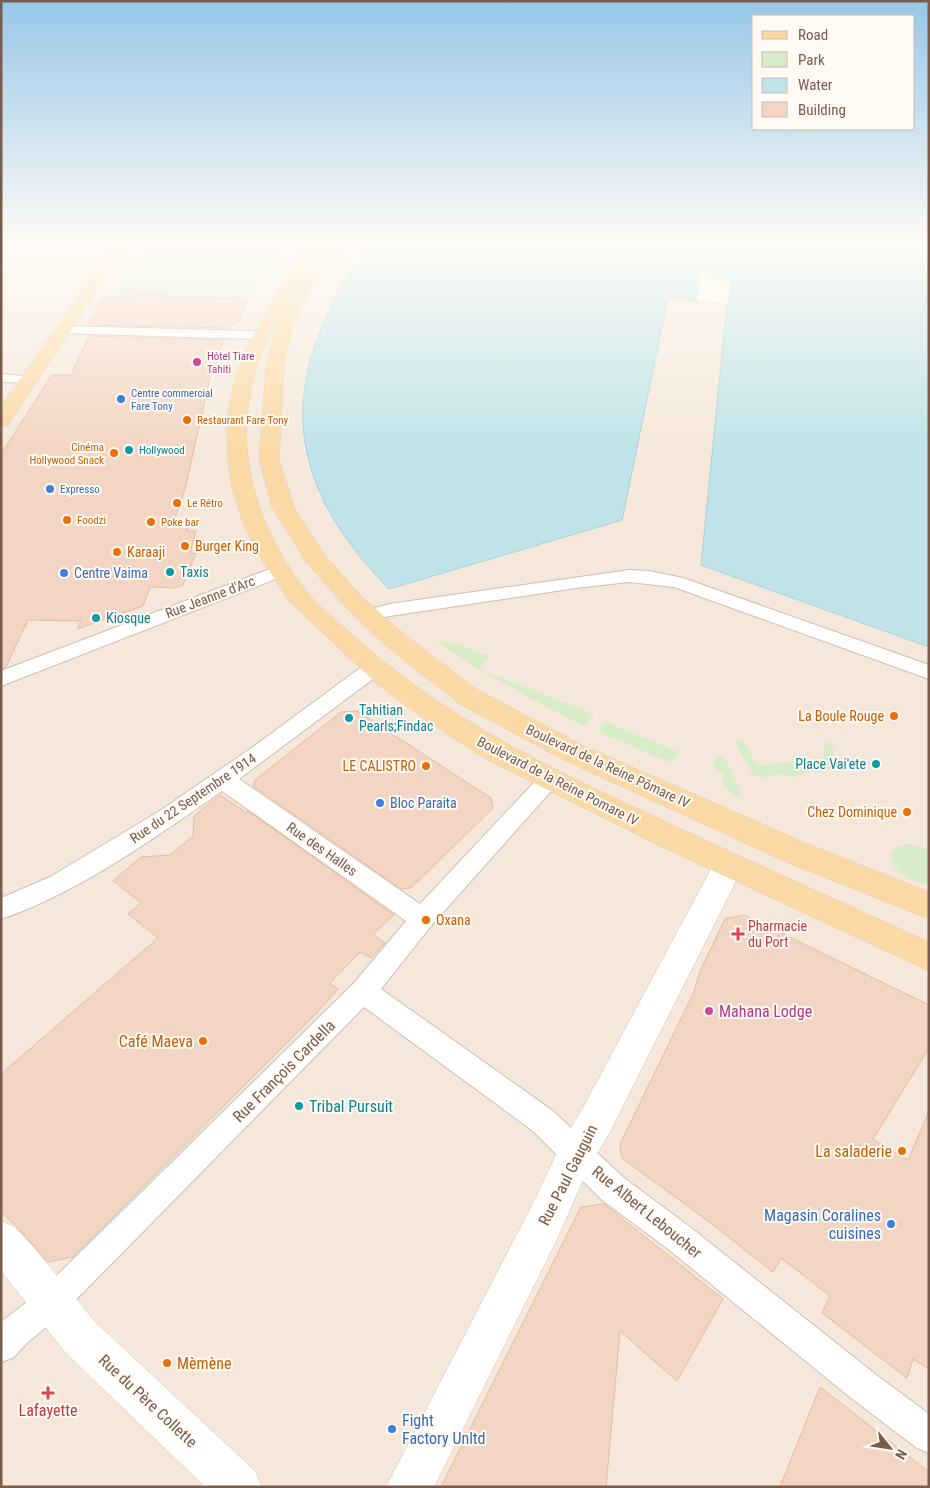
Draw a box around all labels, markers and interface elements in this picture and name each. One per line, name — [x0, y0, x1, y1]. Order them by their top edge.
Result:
legend — [752, 15, 915, 130]
text: Road — [798, 26, 828, 44]
text: Park — [798, 51, 825, 69]
text: Water — [798, 76, 833, 94]
text: Building — [798, 101, 846, 119]
place label: Hôtel Tiare Tahiti — [207, 350, 255, 376]
marker: Hôtel Tiare Tahiti — [191, 356, 203, 368]
place label: Centre commercial Fare Tony — [131, 387, 213, 413]
marker: Centre commercial Fare Tony — [115, 393, 127, 405]
marker: Restaurant Fare Tony — [181, 414, 193, 426]
place label: Restaurant Fare Tony — [197, 414, 289, 427]
place label: Cinéma Hollywood Snack — [30, 441, 104, 467]
marker: Hollywood — [123, 444, 135, 456]
place label: Hollywood — [139, 444, 185, 457]
marker: Cinéma Hollywood Snack — [108, 447, 120, 459]
marker: Expresso — [44, 483, 56, 495]
place label: Expresso — [60, 483, 100, 496]
marker: Le Rétro — [171, 497, 183, 509]
place label: Le Rétro — [187, 497, 223, 510]
marker: Foodzi — [61, 514, 73, 526]
place label: Foodzi — [77, 514, 106, 527]
marker: Poke bar — [145, 516, 157, 528]
place label: Poke bar — [161, 516, 200, 529]
place label: Burger King — [195, 538, 259, 554]
marker: Burger King — [179, 540, 191, 552]
place label: Karaaji — [127, 544, 165, 560]
marker: Karaaji — [111, 546, 123, 558]
place label: Taxis — [180, 564, 209, 580]
place label: Centre Vaima — [74, 565, 148, 581]
marker: Taxis — [164, 566, 176, 578]
marker: Centre Vaima — [58, 567, 70, 579]
street label: Rue Jeanne d'Arc — [163, 573, 257, 621]
place label: Kiosque — [106, 610, 151, 626]
marker: Kiosque — [90, 612, 102, 624]
place label: Tahitian Pearls;Findac — [359, 702, 433, 734]
place label: La Boule Rouge — [798, 708, 884, 724]
marker: La Boule Rouge — [888, 710, 900, 722]
marker: Tahitian Pearls;Findac — [343, 712, 355, 724]
street label: Boulevard de la Reine Pōmare IV — [524, 721, 693, 811]
street label: Boulevard de la Reine Pomare IV — [475, 733, 641, 829]
street label: Rue du 22 Septembre 1914 — [127, 750, 259, 846]
place label: Place Vai'ete — [795, 756, 866, 772]
place label: LE CALISTRO — [343, 758, 416, 774]
marker: Place Vai'ete — [870, 758, 882, 770]
marker: LE CALISTRO — [420, 760, 432, 772]
place label: Bloc Paraita — [390, 795, 457, 811]
marker: Bloc Paraita — [374, 797, 386, 809]
place label: Chez Dominique — [807, 804, 897, 820]
marker: Chez Dominique — [901, 806, 913, 818]
street label: Rue des Halles — [284, 819, 360, 879]
place label: Oxana — [436, 912, 471, 928]
marker: Oxana — [420, 914, 432, 926]
place label: Pharmacie du Port — [748, 918, 807, 950]
marker: Pharmacie du Port — [732, 928, 744, 940]
place label: Mahana Lodge — [719, 1002, 812, 1021]
marker: Mahana Lodge — [703, 1005, 715, 1017]
street label: Rue François Cardella — [229, 1016, 339, 1126]
place label: Café Maeva — [119, 1032, 193, 1051]
marker: Café Maeva — [197, 1035, 209, 1047]
place label: Tribal Pursuit — [309, 1097, 393, 1116]
marker: Tribal Pursuit — [293, 1100, 305, 1112]
street label: Rue Paul Gauguin — [534, 1121, 602, 1229]
place label: La saladerie — [815, 1142, 892, 1161]
marker: La saladerie — [896, 1145, 908, 1157]
street label: Rue Albert Leboucher — [588, 1162, 706, 1262]
place label: Magasin Coralines cuisines — [764, 1206, 881, 1243]
marker: Magasin Coralines cuisines — [885, 1218, 897, 1230]
street label: Rue du Père Collette — [95, 1350, 201, 1452]
place label: Mèmène — [177, 1354, 231, 1373]
marker: Mèmène — [161, 1357, 173, 1369]
marker: Lafayette — [42, 1387, 54, 1399]
place label: Lafayette — [19, 1401, 77, 1420]
place label: Fight Factory Unltd — [402, 1411, 486, 1448]
marker: Fight Factory Unltd — [386, 1423, 398, 1435]
north arrow — [865, 1423, 915, 1473]
text: N — [892, 1447, 910, 1462]

